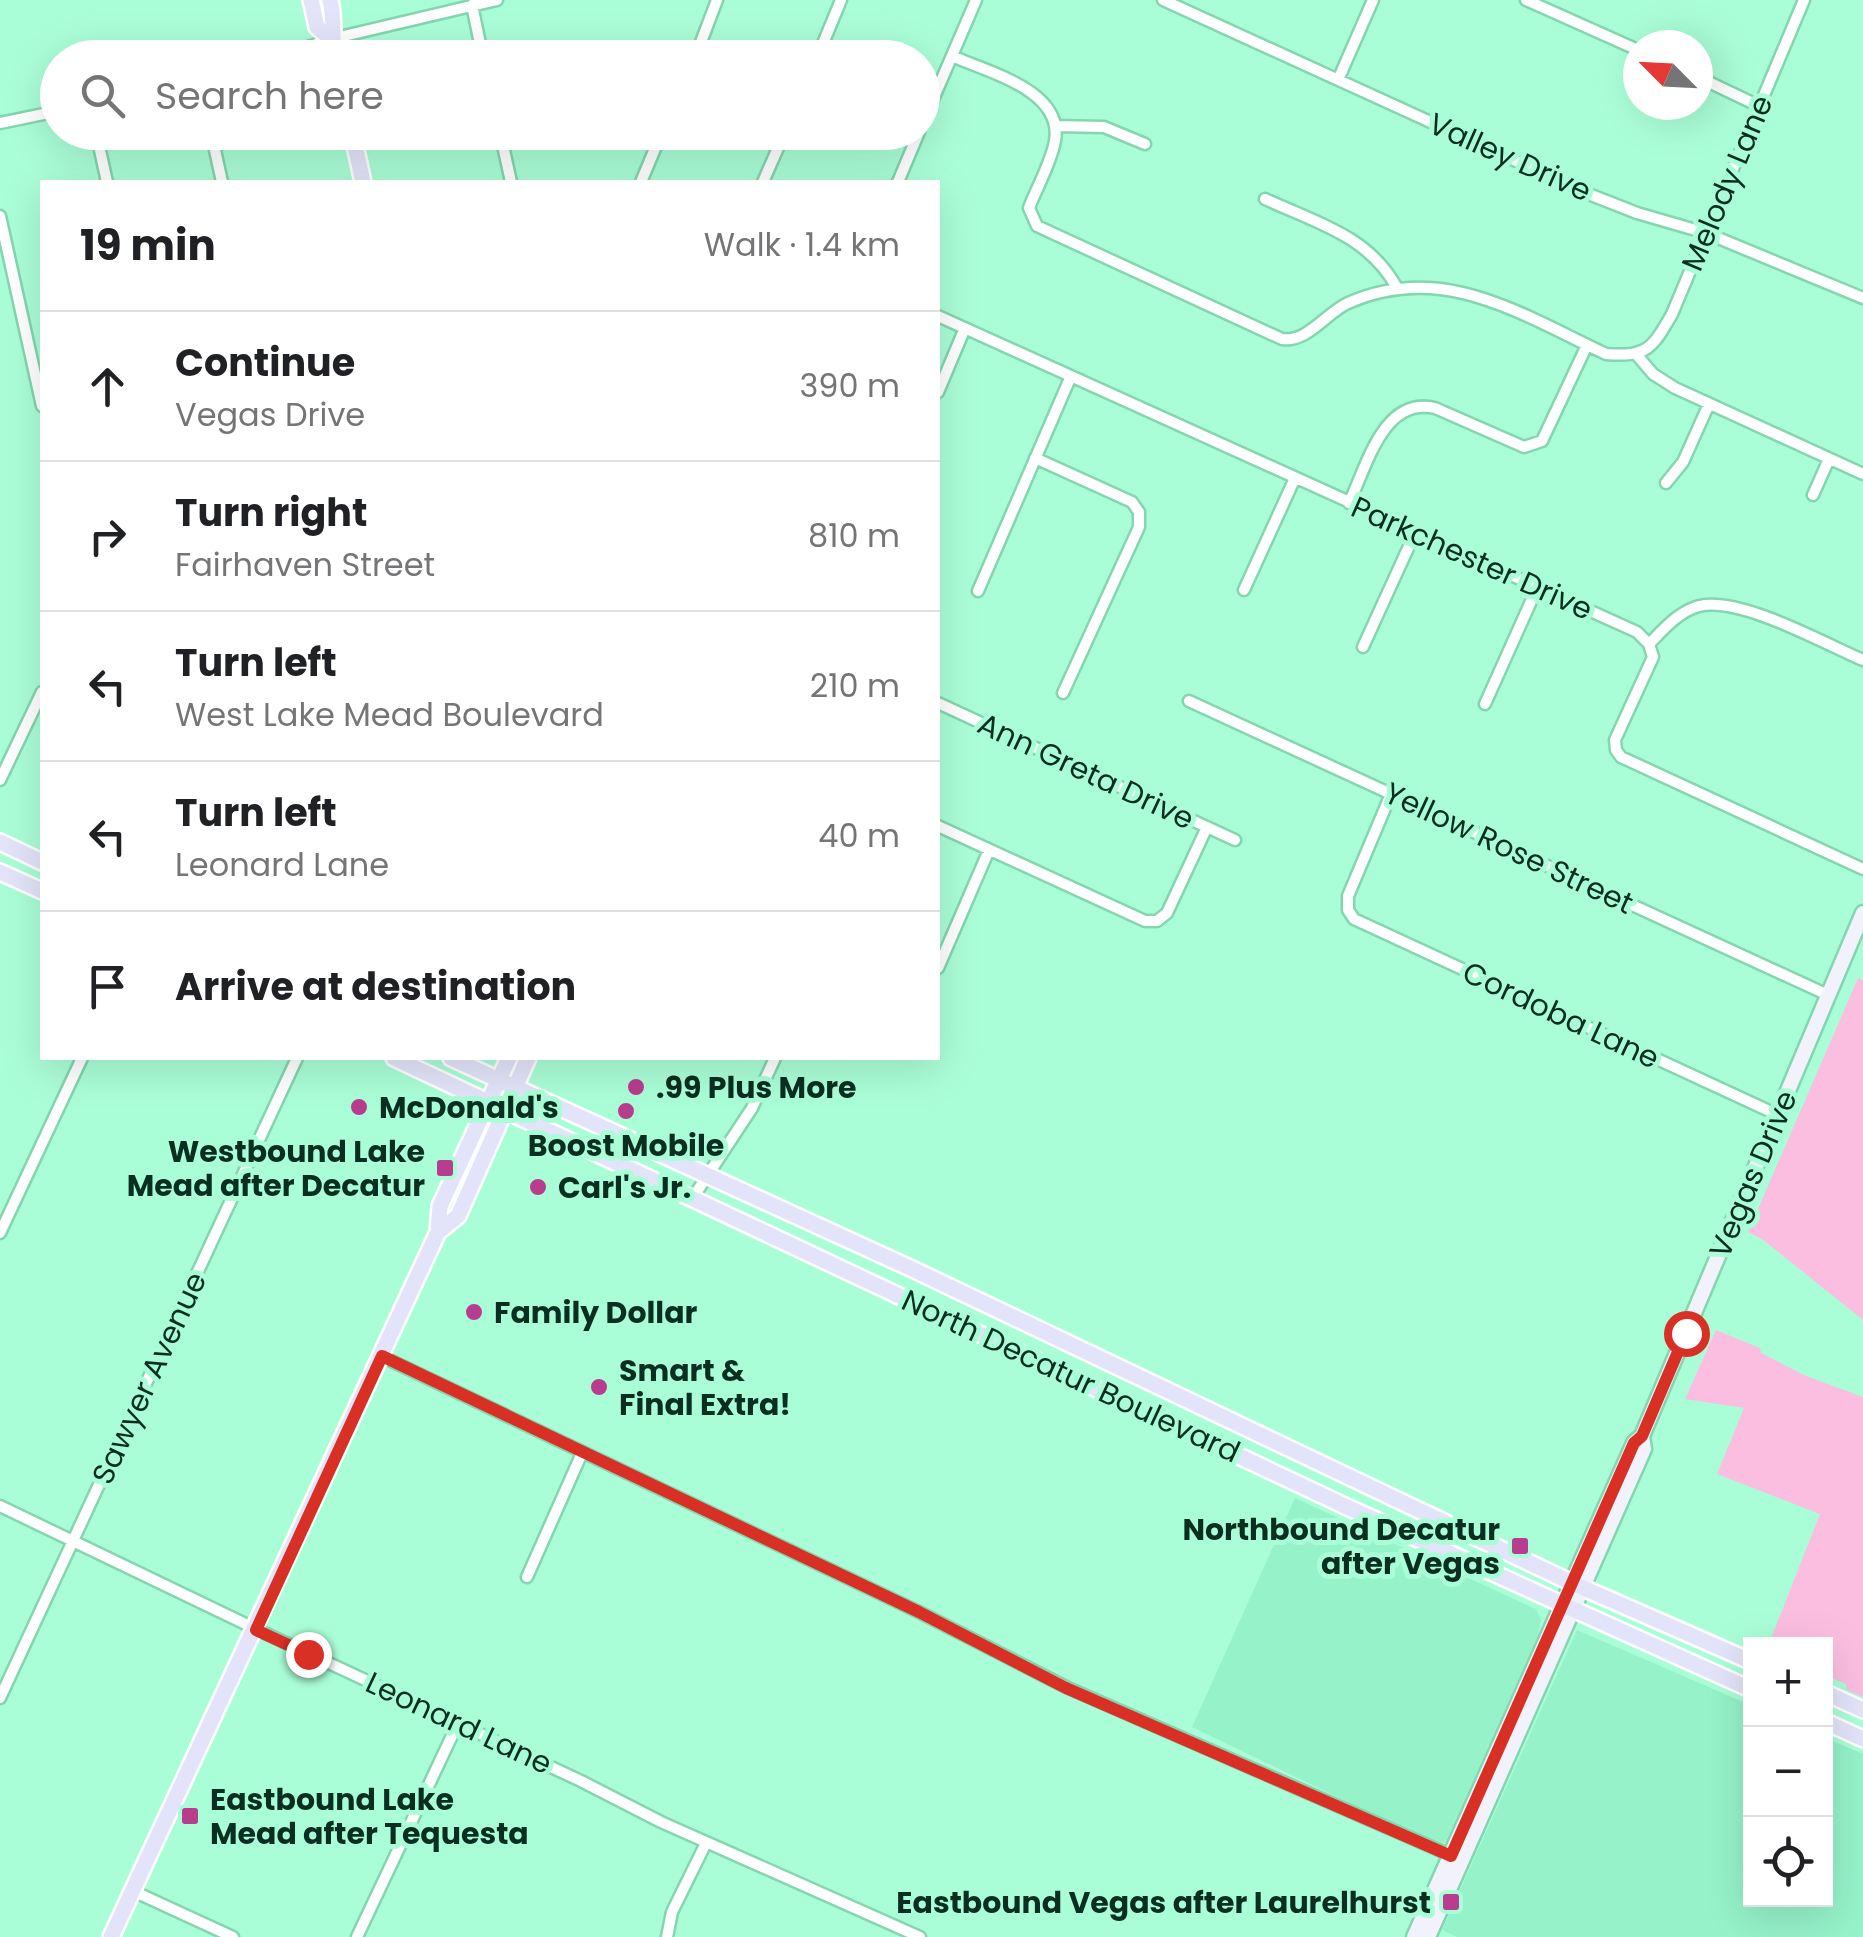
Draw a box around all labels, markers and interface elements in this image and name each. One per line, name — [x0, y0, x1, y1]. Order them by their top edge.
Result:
north arrow — [1623, 30, 1713, 120]
search box — [40, 40, 940, 150]
icon: search — [75, 68, 130, 123]
text: Search here — [155, 69, 384, 122]
street label: Melody Lane — [1671, 88, 1783, 278]
street label: Valley Drive — [1422, 102, 1598, 212]
text: 19 min — [80, 216, 216, 275]
text: Walk · 1.4 km — [704, 222, 900, 267]
text: Continue — [175, 336, 355, 389]
icon: ahead — [80, 359, 135, 414]
text: 390 m — [799, 363, 900, 408]
text: Vegas Drive — [175, 392, 365, 437]
text: Turn right — [175, 486, 367, 539]
street label: Parkchester Drive — [1345, 486, 1599, 630]
icon: right — [80, 509, 135, 564]
text: 810 m — [808, 513, 900, 558]
text: Fairhaven Street — [175, 542, 435, 587]
text: Turn left — [175, 636, 337, 689]
icon: left — [80, 659, 135, 714]
text: 210 m — [810, 663, 900, 708]
text: West Lake Mead Boulevard — [175, 692, 604, 737]
street label: Ann Greta Drive — [971, 702, 1201, 840]
street label: Yellow Rose Street — [1377, 771, 1641, 925]
text: Turn left — [175, 786, 337, 839]
icon: left — [80, 809, 135, 864]
text: 40 m — [818, 813, 900, 858]
text: Leonard Lane — [175, 842, 389, 887]
street label: Cordoba Lane — [1456, 951, 1666, 1079]
icon: arrive — [80, 959, 135, 1014]
text: Arrive at destination — [175, 960, 576, 1013]
place label: .99 Plus More — [656, 1066, 857, 1109]
marker: .99 Plus More — [625, 1076, 647, 1098]
street label: Vegas Drive — [1698, 1084, 1808, 1264]
place label: McDonald's — [379, 1086, 559, 1129]
marker: McDonald's — [348, 1096, 370, 1118]
marker: Boost Mobile — [615, 1100, 637, 1122]
place label: Boost Mobile — [528, 1124, 724, 1167]
place label: Westbound Lake Mead after Decatur — [127, 1130, 425, 1207]
marker: Westbound Lake Mead after Decatur — [434, 1157, 456, 1179]
place label: Carl's Jr. — [558, 1166, 691, 1209]
marker: Carl's Jr. — [527, 1176, 549, 1198]
street label: Sawyer Avenue — [81, 1265, 217, 1491]
street label: North Decatur Boulevard — [895, 1279, 1247, 1473]
place label: Family Dollar — [494, 1291, 698, 1334]
marker: Family Dollar — [463, 1301, 485, 1323]
route start — [1664, 1311, 1710, 1357]
place label: Smart & Final Extra! — [619, 1349, 791, 1426]
marker: Smart & Final Extra! — [588, 1376, 610, 1398]
place label: Northbound Decatur after Vegas — [1182, 1508, 1500, 1585]
marker: Northbound Decatur after Vegas — [1509, 1535, 1531, 1557]
route end — [286, 1632, 332, 1678]
map controls — [1743, 1637, 1833, 1907]
button: + — [1743, 1637, 1833, 1727]
street label: Leonard Lane — [359, 1661, 559, 1785]
button: − — [1743, 1727, 1833, 1817]
place label: Eastbound Lake Mead after Tequesta — [210, 1778, 529, 1855]
marker: Eastbound Lake Mead after Tequesta — [179, 1805, 201, 1827]
button: locate — [1743, 1817, 1833, 1907]
place label: Eastbound Vegas after Laurelhurst — [896, 1881, 1431, 1924]
marker: Eastbound Vegas after Laurelhurst — [1440, 1891, 1462, 1913]

